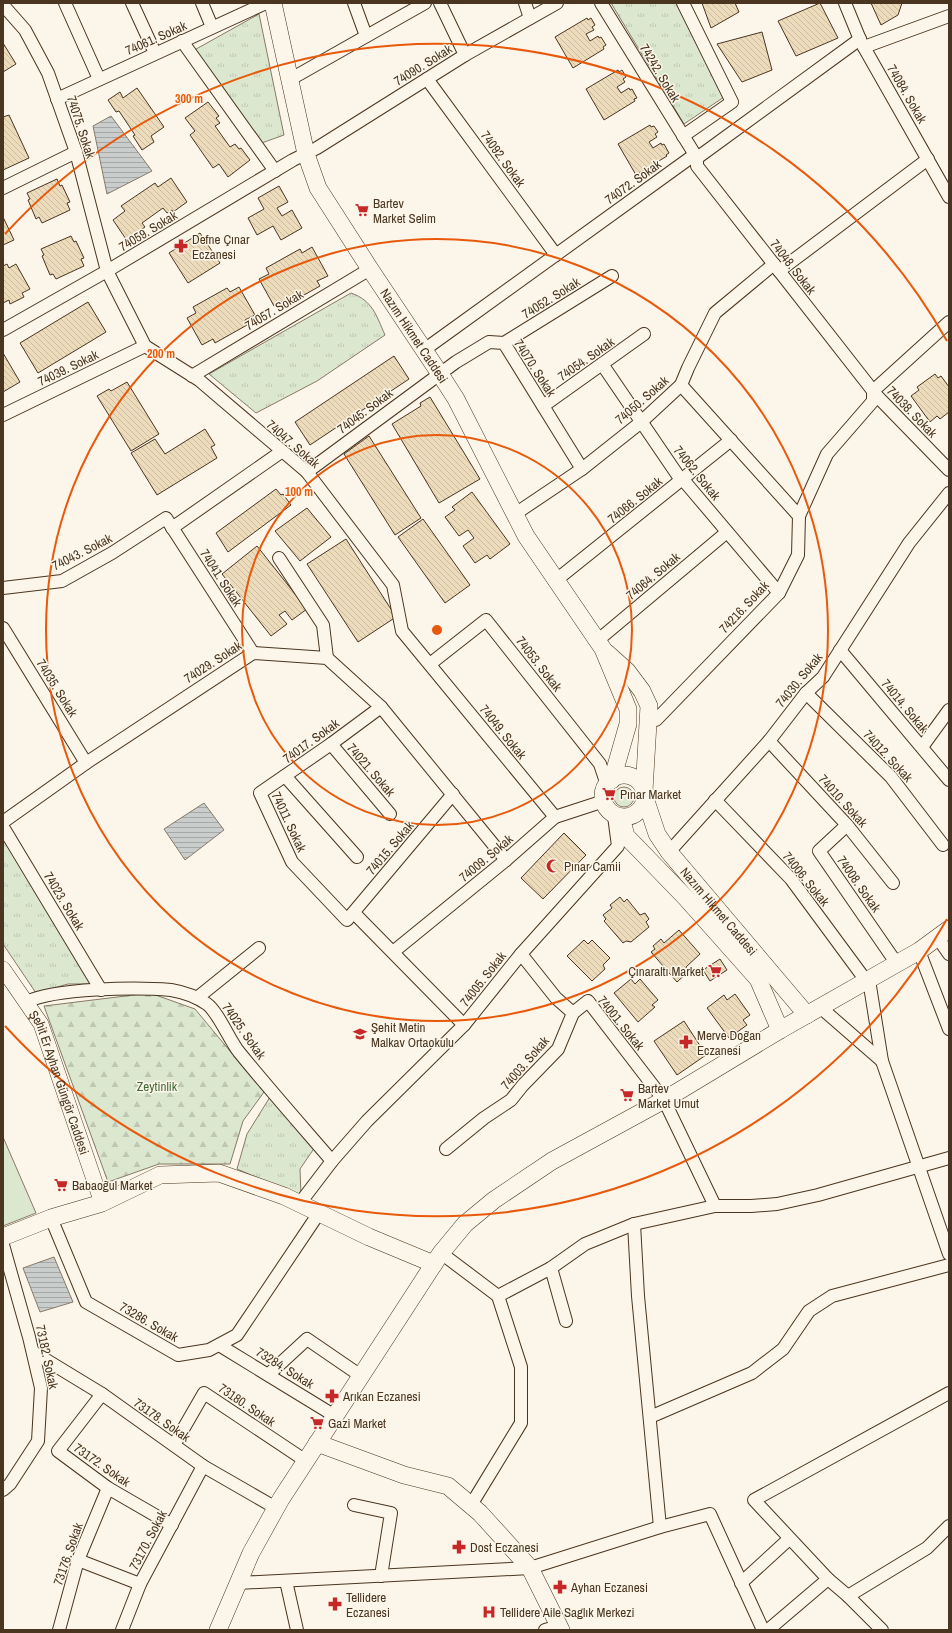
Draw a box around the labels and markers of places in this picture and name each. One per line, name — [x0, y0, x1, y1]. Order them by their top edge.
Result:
place label: Bartev Market Selim — [373, 195, 436, 227]
supermarket icon: Bartev Market Selim — [354, 202, 370, 218]
place label: Defne Çınar Eczanesi — [192, 231, 250, 263]
pharmacy icon: Defne Çınar Eczanesi — [173, 238, 189, 254]
centre of rings — [430, 623, 444, 637]
supermarket icon: Pınar Market — [601, 786, 617, 802]
place label: Pınar Market — [620, 786, 681, 803]
mosque icon: Pınar Camii — [545, 858, 561, 874]
place label: Pınar Camii — [564, 858, 621, 875]
place label: Çınaraltı Market — [628, 963, 704, 980]
supermarket icon: Çınaraltı Market — [707, 963, 723, 979]
place label: Şehit Metin Malkav Ortaokulu — [371, 1019, 454, 1051]
school or university icon: Şehit Metin Malkav Ortaokulu — [352, 1026, 368, 1042]
place label: Merve Doğan Eczanesi — [697, 1027, 761, 1059]
pharmacy icon: Merve Doğan Eczanesi — [678, 1034, 694, 1050]
place label: Bartev Market Umut — [638, 1080, 699, 1112]
supermarket icon: Bartev Market Umut — [619, 1087, 635, 1103]
supermarket icon: Babaoğul Market — [53, 1177, 69, 1193]
place label: Babaoğul Market — [72, 1177, 153, 1194]
pharmacy icon: Arıkan Eczanesi — [324, 1388, 340, 1404]
place label: Arıkan Eczanesi — [342, 1388, 421, 1405]
supermarket icon: Gazi Market — [309, 1415, 325, 1431]
place label: Gazi Market — [328, 1415, 386, 1432]
pharmacy icon: Dost Eczanesi — [451, 1539, 467, 1555]
place label: Dost Eczanesi — [470, 1539, 539, 1556]
pharmacy icon: Ayhan Eczanesi — [552, 1579, 568, 1595]
place label: Ayhan Eczanesi — [570, 1579, 648, 1596]
place label: Tellidere Eczanesi — [346, 1589, 390, 1621]
pharmacy icon: Tellidere Eczanesi — [327, 1596, 343, 1612]
hospital icon: Tellidere Aile Saglık Merkezi — [481, 1604, 497, 1620]
place label: Tellidere Aile Saglık Merkezi — [500, 1604, 635, 1621]

